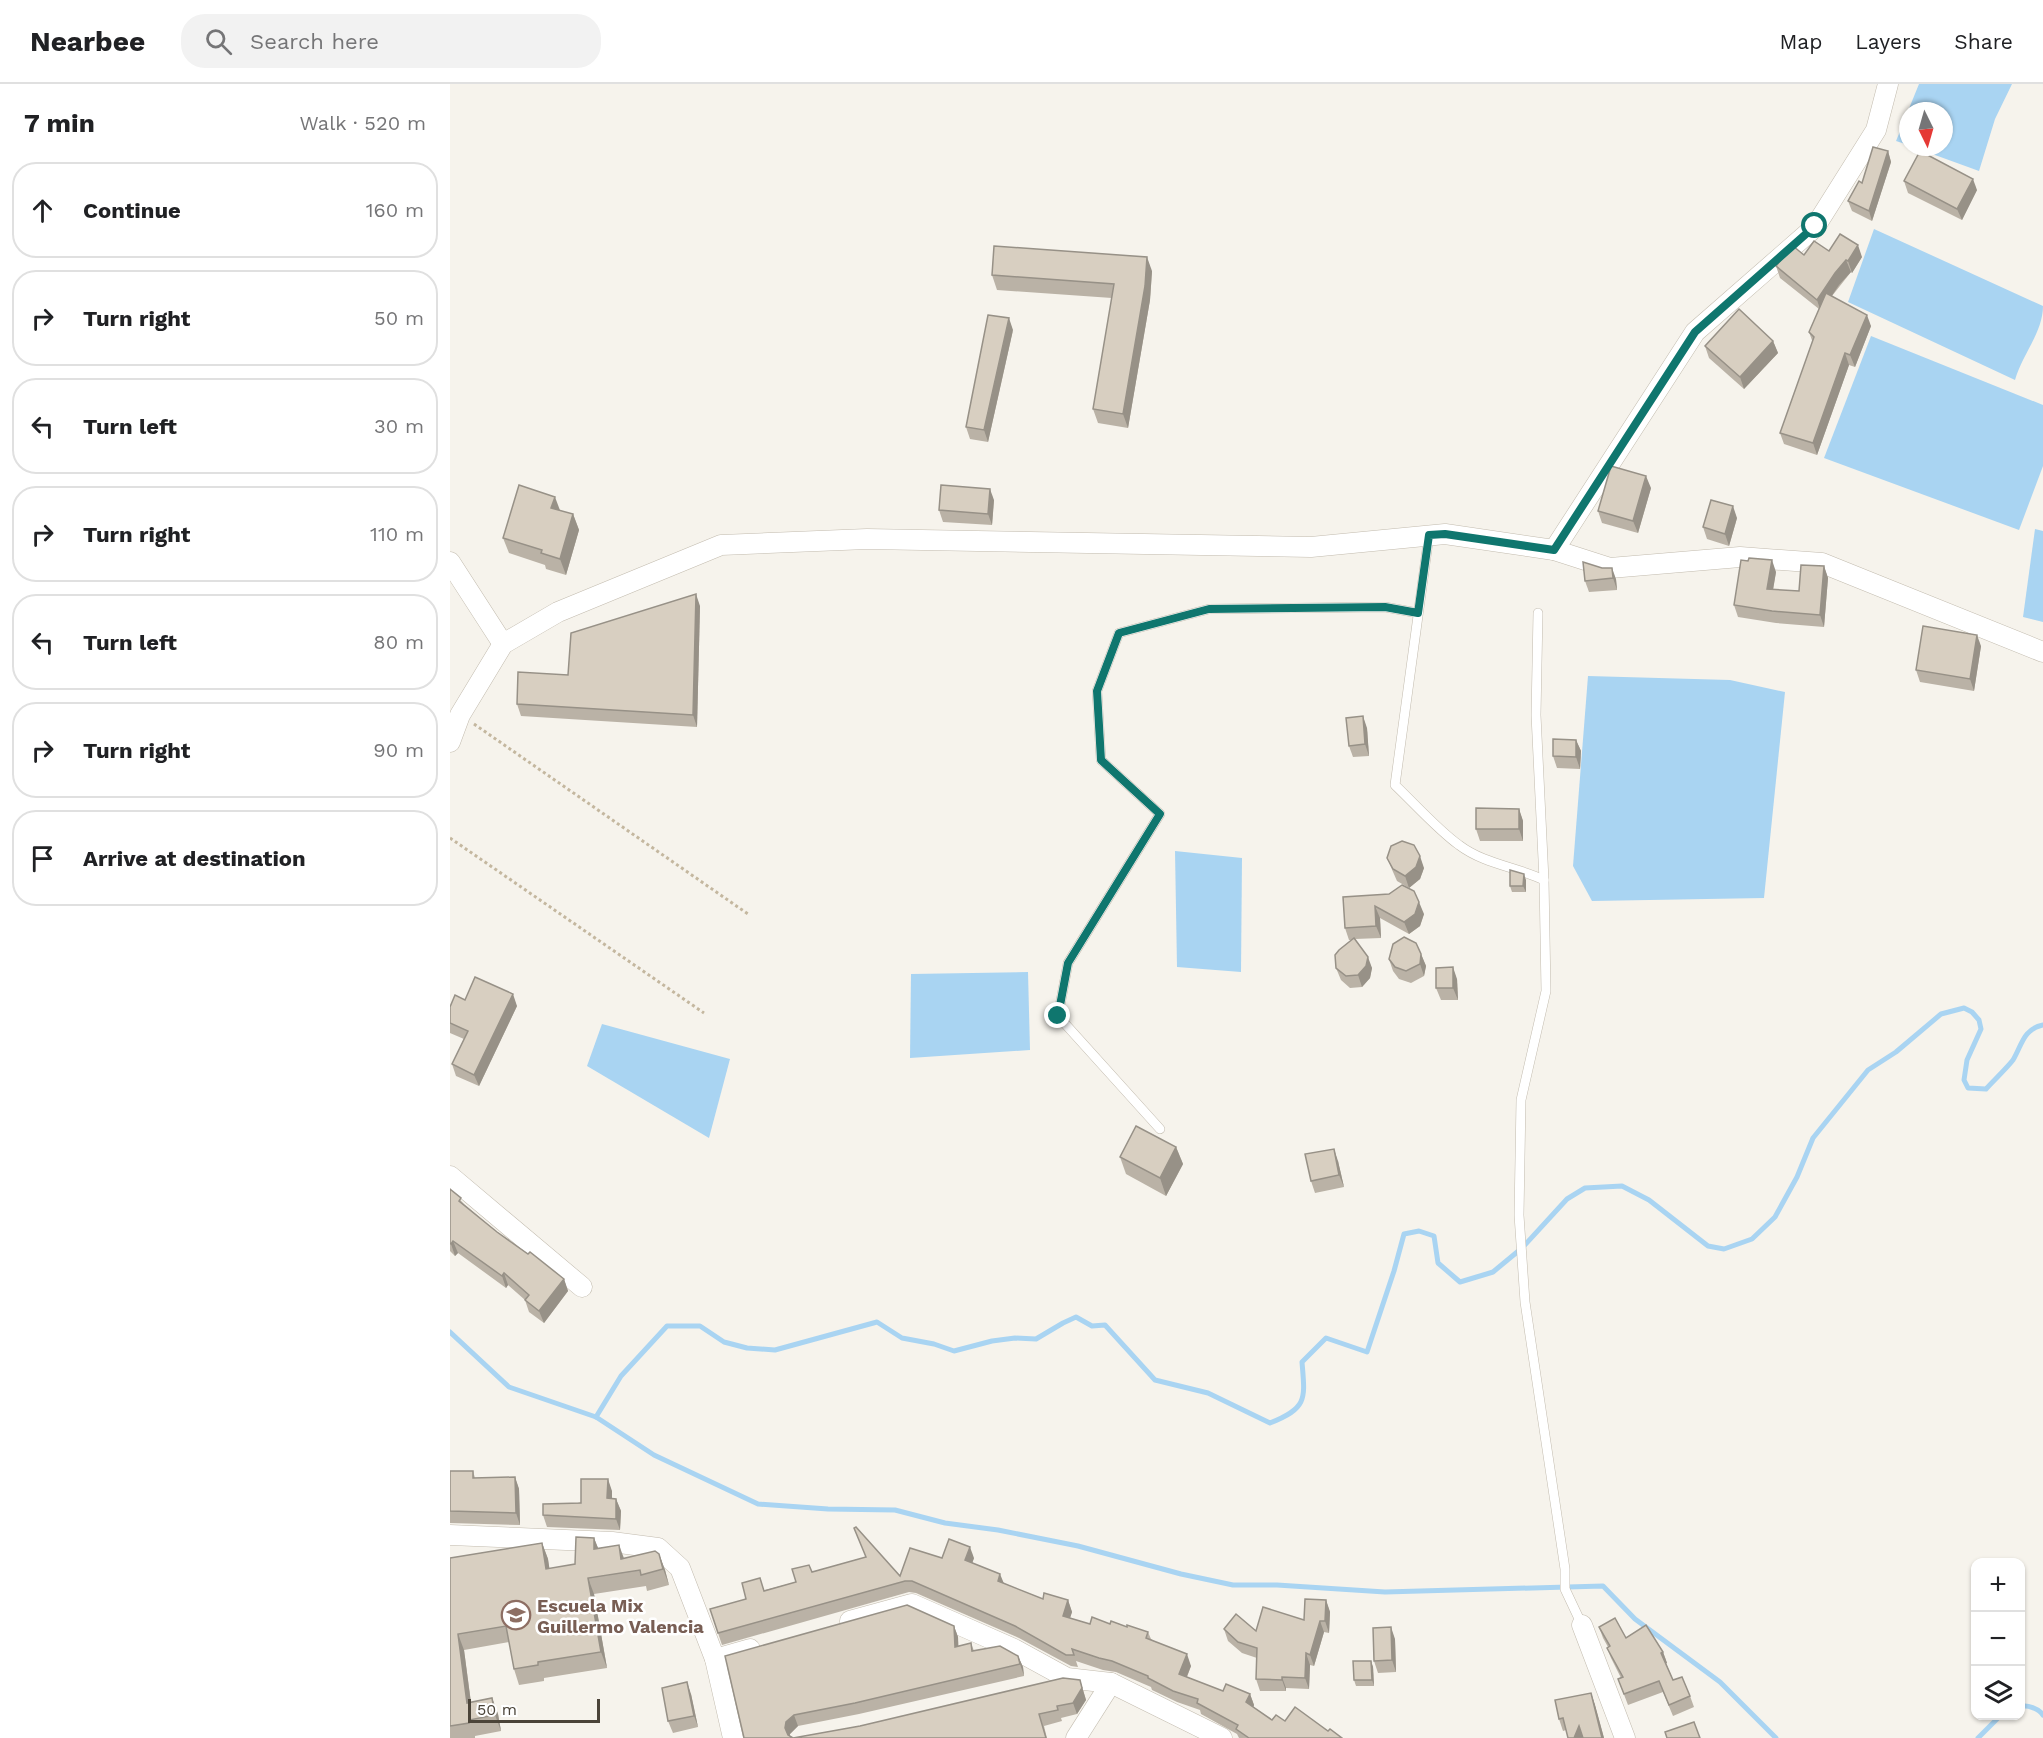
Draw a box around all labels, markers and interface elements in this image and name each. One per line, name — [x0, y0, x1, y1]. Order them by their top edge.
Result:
search box — [181, 14, 601, 68]
text: Nearbee — [30, 25, 145, 58]
icon: search — [202, 25, 235, 58]
text: Search here — [250, 29, 379, 54]
text: Map — [1779, 29, 1822, 54]
text: Layers — [1855, 29, 1921, 54]
text: Share — [1954, 29, 2013, 54]
north arrow — [1899, 102, 1953, 156]
text: 7 min — [24, 108, 95, 138]
text: Walk · 520 m — [299, 111, 426, 135]
icon: ahead — [26, 194, 59, 227]
text: Continue — [83, 198, 181, 223]
text: 160 m — [366, 198, 424, 222]
route start — [1801, 212, 1827, 238]
icon: right — [26, 302, 59, 335]
text: Turn right — [83, 306, 190, 331]
text: 50 m — [374, 306, 424, 330]
icon: left — [26, 410, 59, 443]
text: Turn left — [83, 414, 177, 439]
text: 30 m — [374, 414, 424, 438]
icon: right — [26, 518, 59, 551]
text: Turn right — [83, 522, 190, 547]
text: 110 m — [370, 522, 424, 546]
icon: left — [26, 626, 59, 659]
text: Turn left — [83, 630, 177, 655]
text: 80 m — [373, 630, 424, 654]
icon: right — [26, 734, 59, 767]
text: Turn right — [83, 738, 190, 763]
text: 90 m — [373, 738, 424, 762]
icon: arrive — [26, 842, 59, 875]
text: Arrive at destination — [83, 846, 306, 871]
route end — [1044, 1002, 1070, 1028]
map controls — [1971, 1558, 2025, 1720]
button: + — [1971, 1558, 2025, 1612]
place label: Escuela Mix Guillermo Valencia — [537, 1595, 704, 1637]
school or university icon: Escuela Mix Guillermo Valencia — [500, 1599, 532, 1631]
button: − — [1971, 1612, 2025, 1666]
button: layers — [1971, 1666, 2025, 1720]
scale bar — [468, 1696, 600, 1724]
text: 50 m — [477, 1700, 517, 1719]

